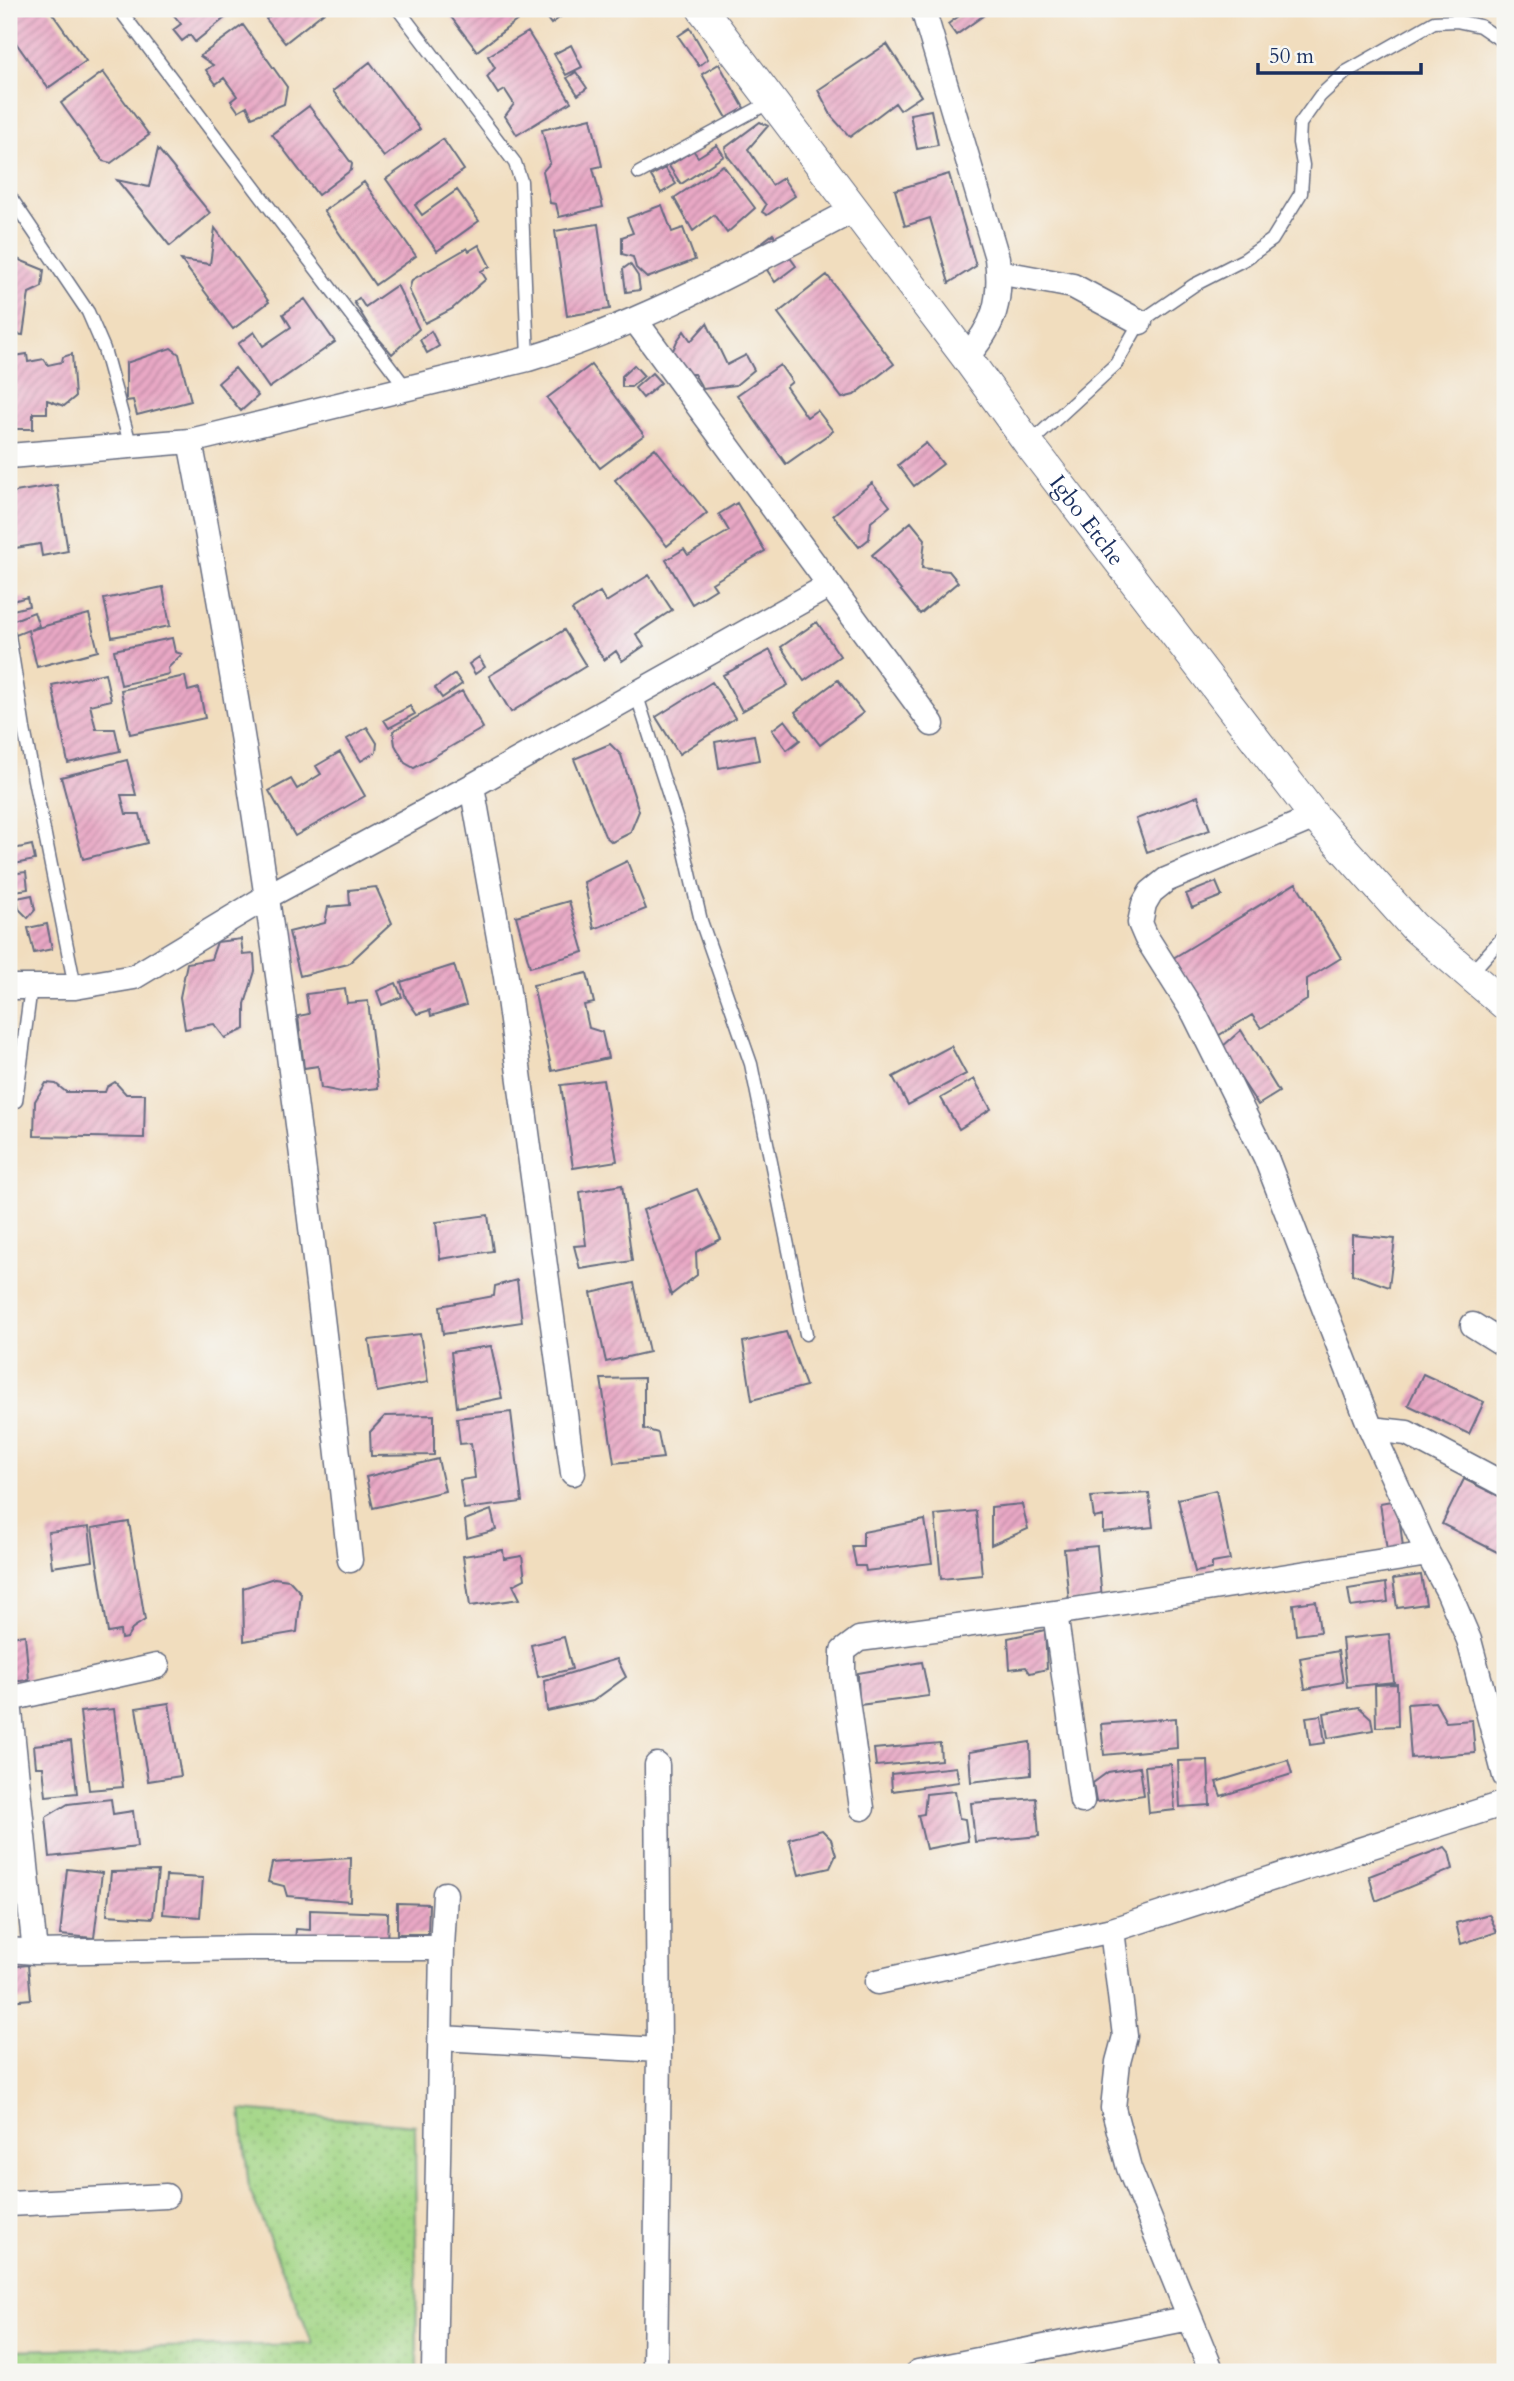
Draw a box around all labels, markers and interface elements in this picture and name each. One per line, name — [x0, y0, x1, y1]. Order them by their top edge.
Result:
scale bar — [1258, 32, 1421, 76]
text: 50 m — [1269, 42, 1314, 71]
street label: Igbo Etche — [1042, 468, 1132, 572]

